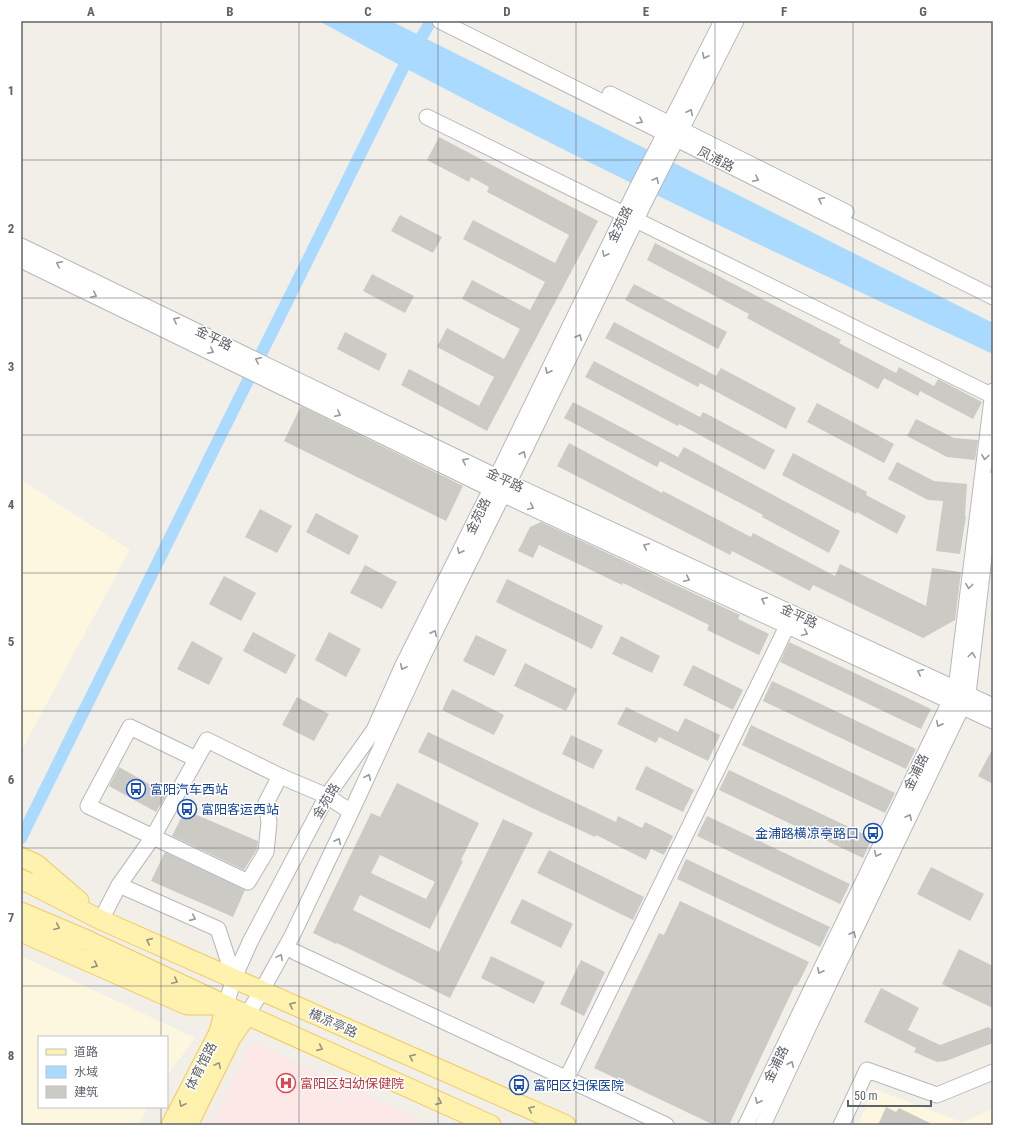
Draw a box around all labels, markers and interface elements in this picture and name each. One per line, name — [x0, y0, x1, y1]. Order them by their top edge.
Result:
text: A — [87, 4, 95, 19]
text: B — [226, 4, 234, 19]
text: C — [364, 4, 372, 19]
text: D — [503, 4, 511, 19]
text: E — [643, 4, 650, 19]
text: F — [781, 4, 787, 19]
text: G — [919, 4, 927, 19]
one-way arrow — [702, 52, 710, 59]
text: 1 — [8, 83, 14, 98]
one-way arrow — [686, 108, 693, 116]
one-way arrow — [635, 116, 643, 124]
street label: 凤浦路 — [695, 143, 737, 175]
one-way arrow — [751, 174, 759, 182]
one-way arrow — [651, 176, 658, 184]
one-way arrow — [817, 197, 825, 205]
street label: 金苑路 — [605, 203, 635, 245]
text: 2 — [8, 221, 15, 236]
one-way arrow — [602, 250, 610, 258]
one-way arrow — [56, 261, 63, 269]
one-way arrow — [90, 290, 97, 298]
one-way arrow — [173, 317, 180, 325]
street label: 金平路 — [193, 323, 235, 353]
one-way arrow — [574, 334, 582, 341]
one-way arrow — [207, 347, 214, 354]
one-way arrow — [255, 357, 262, 365]
text: 3 — [8, 359, 14, 374]
one-way arrow — [545, 367, 553, 375]
one-way arrow — [334, 409, 341, 417]
one-way arrow — [518, 451, 526, 458]
one-way arrow — [981, 454, 990, 460]
one-way arrow — [462, 458, 469, 466]
street label: 金平路 — [484, 465, 526, 495]
street label: 金苑路 — [463, 495, 493, 537]
text: 4 — [8, 497, 15, 512]
one-way arrow — [526, 502, 534, 510]
one-way arrow — [643, 543, 651, 551]
one-way arrow — [457, 547, 465, 554]
one-way arrow — [683, 574, 691, 582]
one-way arrow — [965, 583, 974, 589]
one-way arrow — [761, 597, 769, 605]
street label: 金平路 — [778, 601, 820, 631]
one-way arrow — [801, 628, 809, 636]
one-way arrow — [429, 630, 437, 638]
text: 5 — [8, 634, 15, 649]
one-way arrow — [968, 652, 977, 658]
one-way arrow — [400, 663, 408, 671]
one-way arrow — [917, 669, 924, 677]
one-way arrow — [936, 720, 944, 727]
street label: 金浦路 — [901, 751, 931, 793]
text: 6 — [8, 772, 15, 787]
one-way arrow — [363, 773, 371, 781]
bus stop icon: 富阳汽车西站 — [125, 778, 147, 800]
street label: 金苑路 — [310, 780, 342, 822]
place label: 富阳汽车西站 — [150, 782, 228, 797]
bus stop icon: 富阳客运西站 — [176, 798, 198, 820]
place label: 富阳客运西站 — [201, 802, 279, 817]
one-way arrow — [904, 814, 912, 821]
bus stop icon: 金浦路横凉亭路口 — [862, 822, 884, 844]
place label: 金浦路横凉亭路口 — [755, 826, 859, 841]
one-way arrow — [333, 838, 340, 845]
one-way arrow — [874, 849, 882, 857]
text: 7 — [8, 910, 15, 925]
one-way arrow — [189, 913, 196, 921]
one-way arrow — [53, 923, 60, 931]
one-way arrow — [848, 931, 856, 938]
one-way arrow — [146, 938, 153, 946]
one-way arrow — [275, 954, 283, 962]
one-way arrow — [91, 960, 98, 968]
one-way arrow — [817, 966, 825, 974]
one-way arrow — [171, 976, 179, 984]
one-way arrow — [289, 1002, 296, 1010]
street label: 横凉亭路 — [306, 1006, 360, 1040]
legend — [38, 1036, 168, 1108]
street label: 体育馆路 — [183, 1039, 219, 1093]
one-way arrow — [316, 1043, 324, 1051]
street label: 金浦路 — [761, 1043, 791, 1085]
text: 道路 — [74, 1045, 98, 1059]
text: 8 — [8, 1048, 14, 1063]
one-way arrow — [408, 1054, 415, 1062]
one-way arrow — [786, 1061, 794, 1069]
one-way arrow — [213, 1062, 221, 1069]
text: 水域 — [74, 1065, 98, 1079]
hospital icon: 富阳区妇幼保健院 — [275, 1072, 297, 1094]
bus stop icon: 富阳区妇保医院 — [508, 1074, 530, 1096]
place label: 富阳区妇幼保健院 — [300, 1076, 404, 1091]
place label: 富阳区妇保医院 — [533, 1078, 624, 1093]
scale bar — [848, 1082, 931, 1108]
text: 建筑 — [74, 1085, 98, 1099]
text: 50 m — [854, 1089, 878, 1103]
one-way arrow — [755, 1096, 763, 1104]
one-way arrow — [435, 1097, 442, 1105]
one-way arrow — [179, 1100, 187, 1107]
one-way arrow — [527, 1106, 534, 1114]

